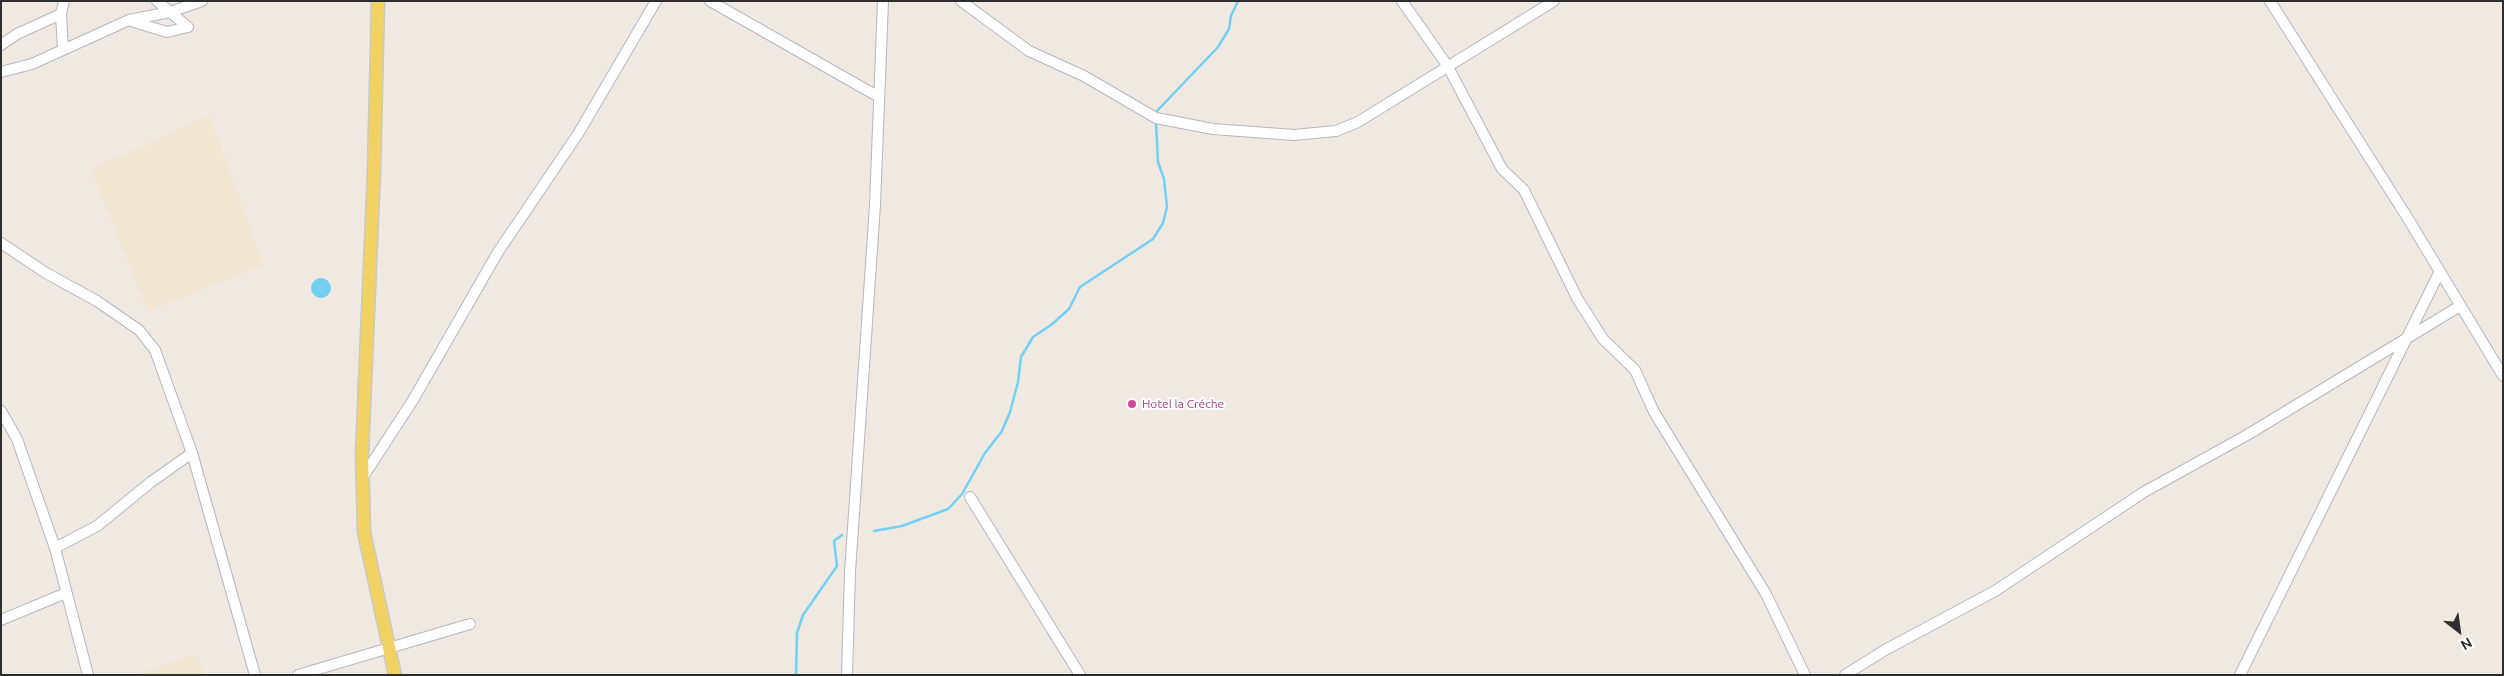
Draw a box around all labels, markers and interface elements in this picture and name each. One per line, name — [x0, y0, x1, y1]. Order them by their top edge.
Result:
place label: Hotel la Créche — [1142, 397, 1224, 411]
marker: Hotel la Créche — [1126, 398, 1138, 410]
north arrow — [2434, 606, 2484, 656]
text: N — [2458, 634, 2475, 654]

